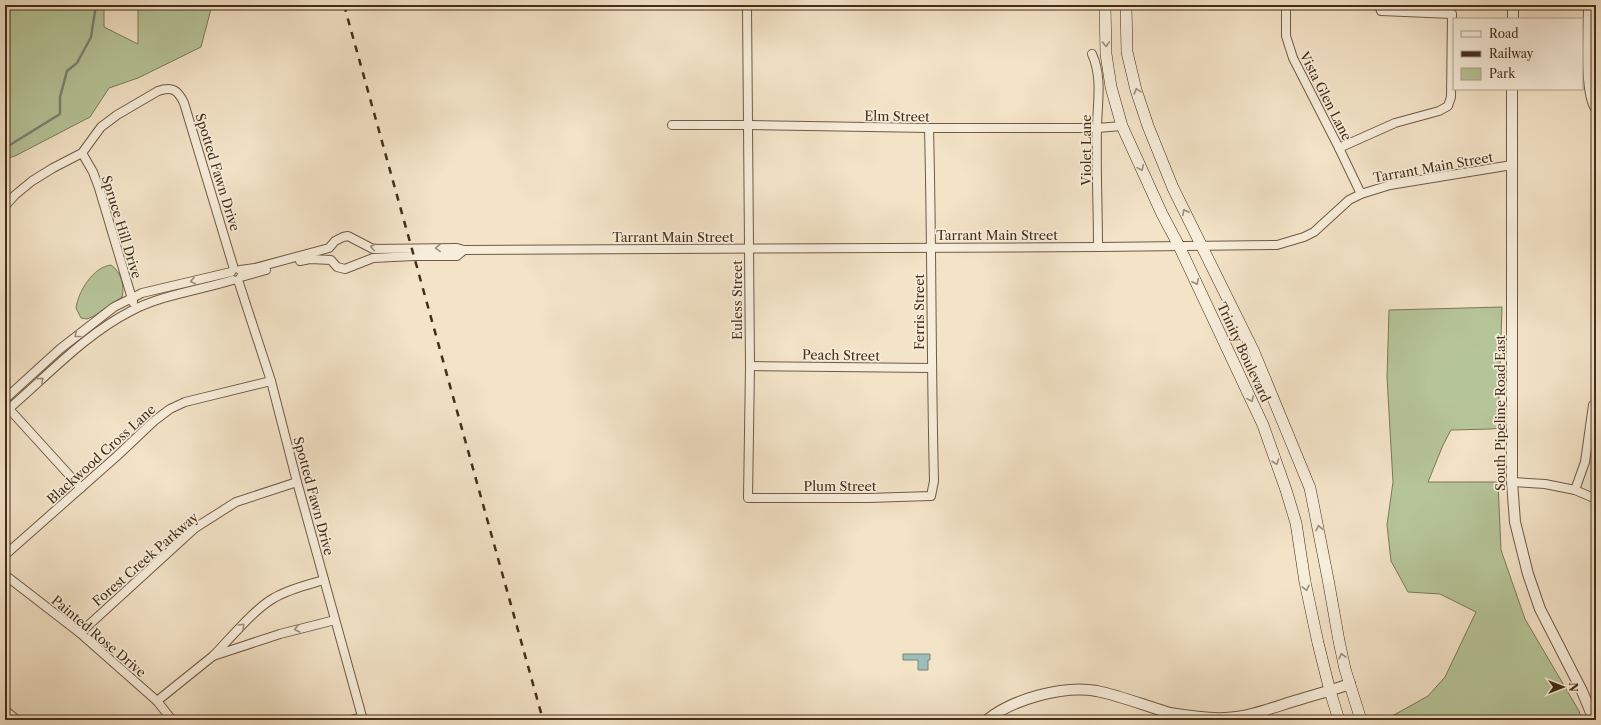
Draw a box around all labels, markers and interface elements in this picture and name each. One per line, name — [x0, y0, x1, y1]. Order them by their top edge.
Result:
legend — [1453, 18, 1583, 90]
text: Road — [1489, 26, 1519, 41]
one-way arrow — [1101, 41, 1110, 47]
text: Railway — [1489, 46, 1534, 61]
street label: Vista Glen Lane — [1296, 48, 1355, 143]
text: Park — [1489, 66, 1516, 81]
one-way arrow — [1133, 88, 1142, 95]
street label: Elm Street — [864, 107, 930, 125]
street label: Spotted Fawn Drive — [192, 111, 244, 233]
street label: Violet Lane — [1078, 114, 1094, 187]
street label: Tarrant Main Street — [1372, 148, 1495, 185]
one-way arrow — [1136, 164, 1144, 171]
street label: Spruce Hill Drive — [99, 174, 145, 280]
one-way arrow — [1182, 208, 1190, 216]
street label: Tarrant Main Street — [936, 227, 1058, 243]
street label: Tarrant Main Street — [612, 229, 734, 245]
one-way arrow — [370, 244, 377, 252]
one-way arrow — [435, 244, 441, 252]
street label: Euless Street — [729, 260, 745, 340]
street label: Ferris Street — [911, 274, 927, 350]
one-way arrow — [190, 277, 196, 285]
one-way arrow — [1191, 277, 1199, 285]
street label: Trinity Boulevard — [1214, 300, 1274, 404]
one-way arrow — [74, 331, 82, 338]
street label: South Pipeline Road East — [1492, 335, 1508, 491]
street label: Peach Street — [802, 346, 880, 364]
one-way arrow — [37, 378, 44, 385]
one-way arrow — [1246, 395, 1254, 403]
street label: Blackwood Cross Lane — [43, 401, 159, 507]
street label: Spotted Fawn Drive — [290, 435, 338, 557]
one-way arrow — [1272, 458, 1280, 465]
street label: Plum Street — [804, 478, 877, 494]
street label: Forest Creek Parkway — [89, 508, 202, 609]
one-way arrow — [1315, 525, 1323, 531]
one-way arrow — [1302, 585, 1310, 591]
street label: Painted Rose Drive — [49, 592, 149, 680]
one-way arrow — [237, 623, 245, 631]
one-way arrow — [294, 625, 300, 633]
one-way arrow — [1338, 653, 1346, 659]
north arrow — [1543, 667, 1583, 707]
text: N — [1566, 682, 1580, 692]

